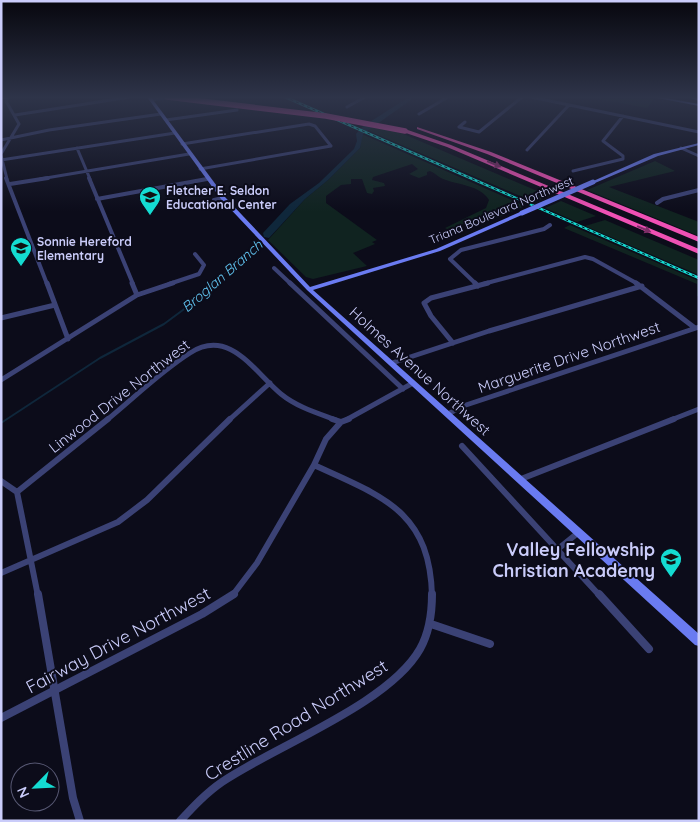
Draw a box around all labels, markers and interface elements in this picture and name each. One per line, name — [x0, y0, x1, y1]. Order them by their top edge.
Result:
one-way arrow — [487, 161, 501, 169]
street label: Triana Boulevard Northwest — [427, 173, 575, 247]
place label: Fletcher E. Seldon Educational Center — [166, 183, 277, 212]
school or university icon: Fletcher E. Seldon Educational Center — [138, 185, 162, 216]
one-way arrow — [636, 225, 651, 233]
place label: Sonnie Hereford Elementary — [37, 234, 132, 263]
water label: Broglan Branch — [178, 235, 267, 316]
school or university icon: Sonnie Hereford Elementary — [9, 236, 33, 267]
street label: Holmes Avenue Northwest — [346, 303, 494, 439]
street label: Marguerite Drive Northwest — [475, 317, 663, 397]
street label: Linwood Drive Northwest — [45, 335, 193, 457]
place label: Valley Fellowship Christian Academy — [493, 538, 655, 582]
school or university icon: Valley Fellowship Christian Academy — [659, 547, 683, 578]
street label: Fairway Drive Northwest — [22, 582, 214, 698]
street label: Crestline Road Northwest — [200, 654, 392, 786]
north arrow — [10, 762, 60, 812]
text: N — [13, 784, 33, 801]

